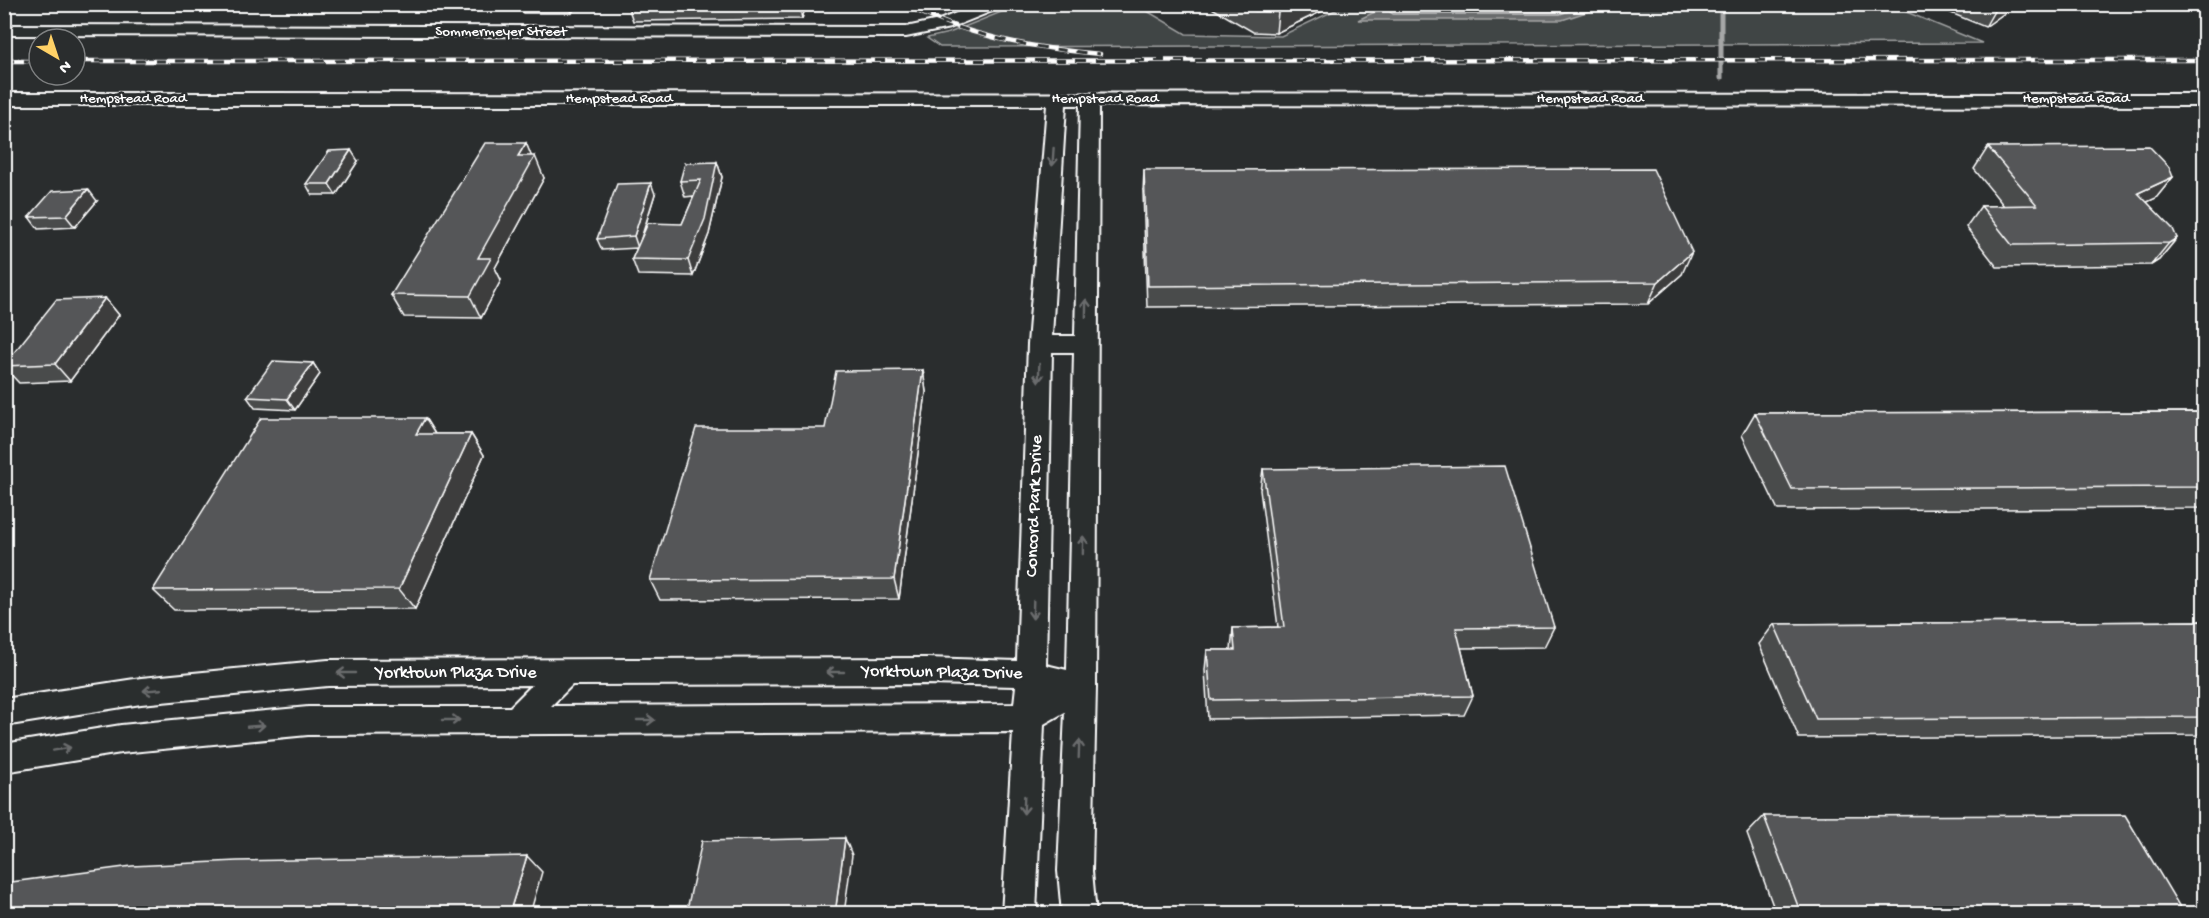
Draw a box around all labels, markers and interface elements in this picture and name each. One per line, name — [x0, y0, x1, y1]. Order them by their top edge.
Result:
street label: Sommermeyer Street — [435, 23, 569, 41]
north arrow — [27, 27, 87, 87]
text: N — [54, 55, 74, 77]
street label: Hempstead Road — [79, 90, 188, 108]
street label: Hempstead Road — [565, 90, 674, 108]
street label: Hempstead Road — [1051, 90, 1160, 108]
street label: Hempstead Road — [1536, 90, 1645, 108]
street label: Hempstead Road — [2022, 90, 2131, 108]
one-way arrow — [1047, 147, 1058, 167]
one-way arrow — [1080, 298, 1092, 318]
one-way arrow — [1033, 363, 1045, 383]
street label: Concord Park Drive — [1022, 434, 1048, 577]
one-way arrow — [1077, 535, 1089, 555]
one-way arrow — [1027, 599, 1038, 619]
street label: Yorktown Plaza Drive — [859, 661, 1023, 685]
street label: Yorktown Plaza Drive — [374, 663, 537, 684]
one-way arrow — [826, 666, 846, 678]
one-way arrow — [337, 667, 357, 679]
one-way arrow — [142, 685, 162, 696]
one-way arrow — [440, 714, 460, 726]
one-way arrow — [635, 714, 655, 726]
one-way arrow — [245, 720, 265, 731]
one-way arrow — [1073, 740, 1085, 760]
one-way arrow — [52, 743, 72, 754]
one-way arrow — [1018, 794, 1029, 814]

